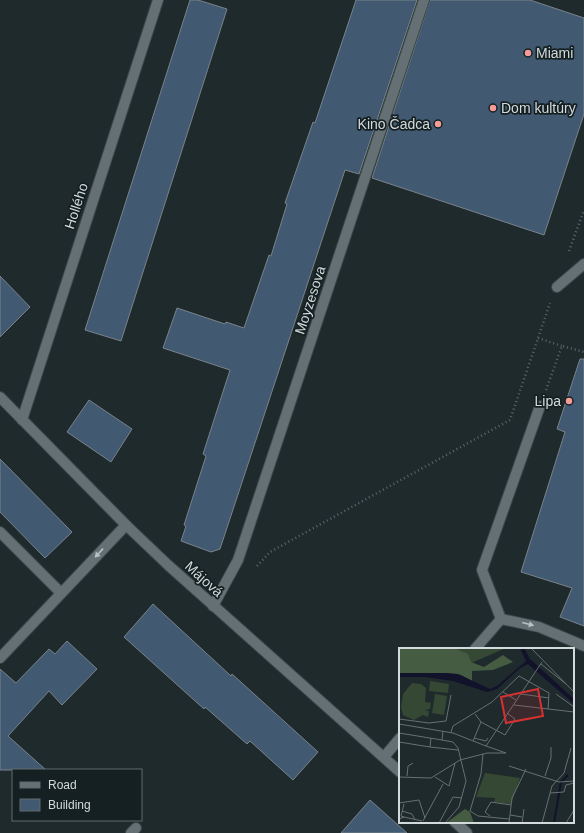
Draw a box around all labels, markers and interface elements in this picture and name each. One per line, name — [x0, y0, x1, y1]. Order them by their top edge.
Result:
place label: Miami — [536, 45, 573, 61]
marker: Miami — [523, 48, 533, 58]
place label: Dom kultúry — [501, 100, 576, 116]
marker: Dom kultúry — [488, 103, 498, 113]
place label: Kino Čadca — [358, 116, 430, 132]
marker: Kino Čadca — [433, 119, 443, 129]
street label: Hollého — [61, 181, 91, 231]
street label: Moyzesova — [291, 264, 329, 336]
place label: Lipa — [535, 393, 561, 409]
marker: Lipa — [564, 396, 574, 406]
one-way arrow — [94, 548, 103, 558]
street label: Májová — [182, 558, 226, 600]
one-way arrow — [522, 621, 534, 627]
inset map — [399, 648, 574, 823]
legend — [12, 769, 142, 821]
text: Road — [48, 778, 77, 792]
text: Building — [48, 798, 91, 812]

